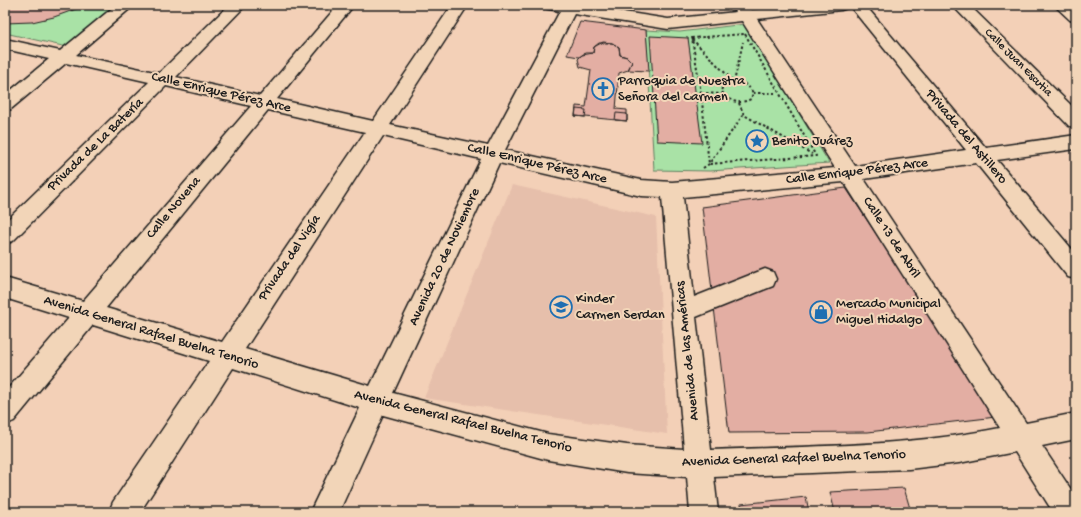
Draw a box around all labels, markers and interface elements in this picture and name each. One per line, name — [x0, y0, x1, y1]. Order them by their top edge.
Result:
street label: Calle Juan Escutia — [981, 26, 1055, 100]
street label: Calle Enrique Pérez Arce — [150, 69, 293, 118]
place label: Parroquia de Nuestra Señora del Carmen — [617, 73, 746, 106]
church icon: Parroquia de Nuestra Señora del Carmen — [590, 76, 616, 102]
street label: Privada del Astillero — [921, 85, 1011, 188]
street label: Privada de La Batería — [44, 94, 149, 196]
place icon: Benito Juárez — [744, 128, 770, 154]
place label: Benito Juárez — [771, 133, 853, 150]
street label: Calle Enrique Pérez Arce — [466, 140, 609, 189]
street label: Calle Enrique Pérez Arce — [785, 155, 930, 189]
street label: Calle Novena — [143, 172, 206, 243]
street label: Avenida 20 de Noviembre — [406, 185, 485, 329]
street label: Calle 13 de Abril — [858, 194, 924, 282]
street label: Privada del Vigía — [254, 211, 326, 305]
street label: Avenida de las Américas — [672, 280, 704, 421]
place label: Kinder Carmen Serdan — [576, 291, 665, 324]
street label: Avenida General Rafael Buelna Tenorio — [41, 292, 261, 374]
school or university icon: Kinder Carmen Serdan — [548, 294, 574, 320]
place label: Mercado Municipal Miguel Hidalgo — [836, 296, 941, 329]
shop icon: Mercado Municipal Miguel Hidalgo — [808, 299, 834, 325]
street label: Avenida General Rafael Buelna Tenorio — [352, 387, 574, 457]
street label: Avenida General Rafael Buelna Tenorio — [682, 447, 906, 471]

